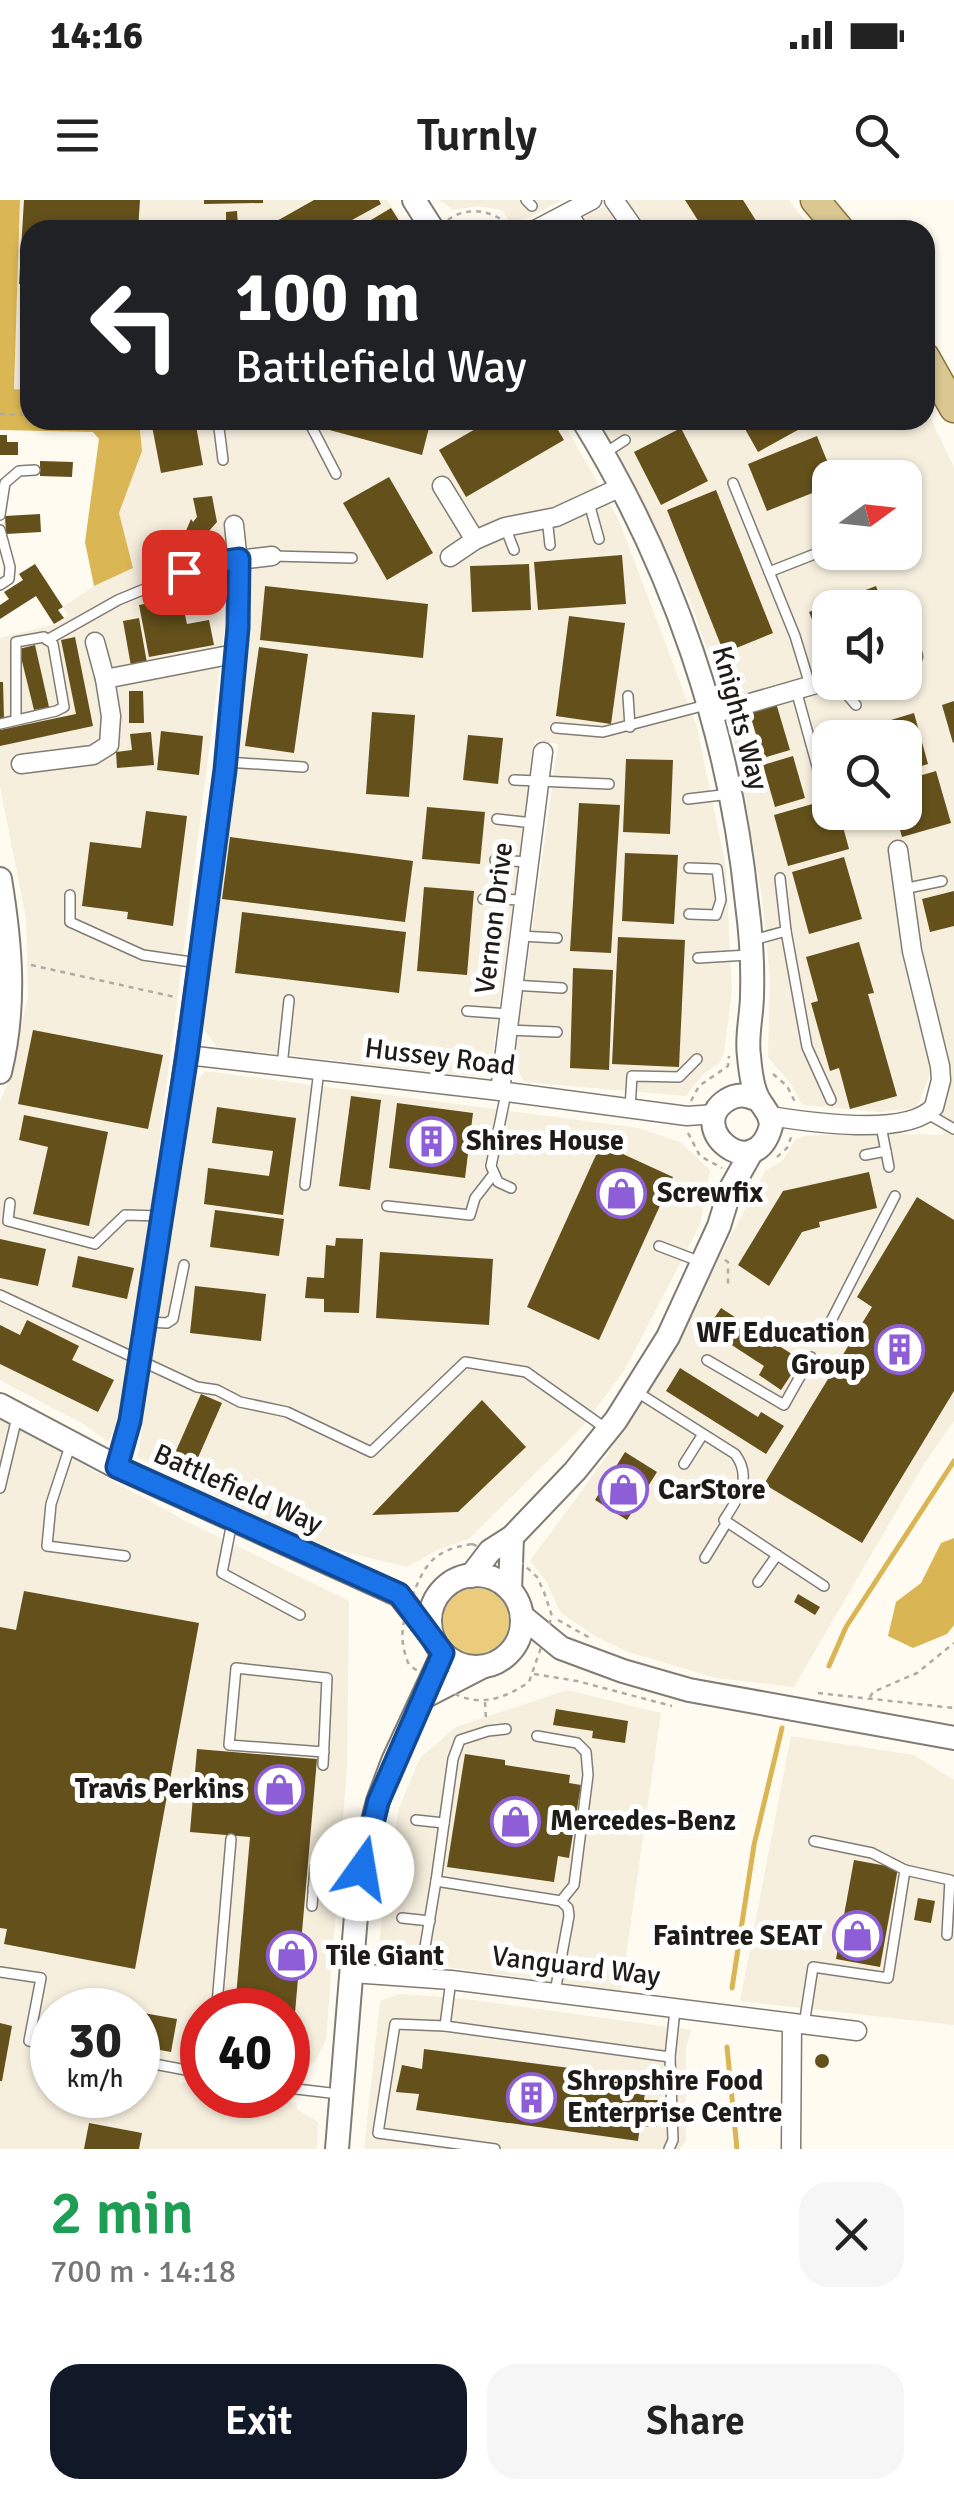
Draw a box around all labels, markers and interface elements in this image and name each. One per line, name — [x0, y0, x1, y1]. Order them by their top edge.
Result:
text: 14:16 — [50, 12, 143, 59]
icon: menu — [50, 108, 105, 163]
text: Turnly — [417, 108, 537, 163]
icon: search — [849, 108, 904, 163]
text: 100 m — [235, 254, 420, 340]
icon: left — [70, 260, 200, 390]
text: Battlefield Way — [235, 340, 527, 395]
north arrow — [812, 460, 922, 570]
map controls — [812, 460, 922, 830]
pin — [142, 530, 227, 615]
icon: arrive — [157, 545, 212, 600]
button: sound — [812, 590, 922, 700]
street label: Knights Way — [704, 642, 776, 794]
button: search — [812, 720, 922, 830]
street label: Vernon Drive — [468, 840, 520, 996]
street label: Hussey Road — [363, 1031, 517, 1083]
building icon: Shires House — [405, 1115, 457, 1167]
place label: Shires House — [466, 1124, 624, 1158]
shop icon: Screwfix — [596, 1167, 648, 1219]
place label: Screwfix — [657, 1176, 763, 1210]
place label: WF Education Group — [696, 1316, 865, 1382]
building icon: WF Education Group — [874, 1323, 926, 1375]
street label: Battlefield Way — [148, 1437, 328, 1541]
shop icon: CarStore — [597, 1464, 649, 1516]
place label: CarStore — [658, 1473, 766, 1507]
shop icon: Travis Perkins — [253, 1763, 305, 1815]
place label: Travis Perkins — [75, 1772, 244, 1806]
shop icon: Mercedes-Benz — [489, 1795, 541, 1847]
place label: Mercedes-Benz — [550, 1804, 736, 1838]
position arrow — [310, 1817, 414, 1921]
shop icon: Faintree SEAT — [831, 1910, 883, 1962]
place label: Faintree SEAT — [653, 1919, 823, 1953]
shop icon: Tile Giant — [265, 1930, 317, 1982]
place label: Tile Giant — [326, 1939, 445, 1973]
street label: Vanguard Way — [490, 1939, 662, 1993]
speed limit sign: 40 — [180, 1988, 310, 2118]
text: 30 — [68, 2010, 122, 2072]
text: km/h — [67, 2063, 123, 2094]
place label: Shropshire Food Enterprise Centre — [567, 2064, 782, 2130]
building icon: Shropshire Food Enterprise Centre — [506, 2071, 558, 2123]
text: 2 min — [50, 2177, 194, 2251]
button: close — [799, 2182, 904, 2287]
text: 700 m · 14:18 — [50, 2252, 236, 2291]
button: Exit — [50, 2364, 467, 2479]
button: Share — [487, 2364, 904, 2479]

